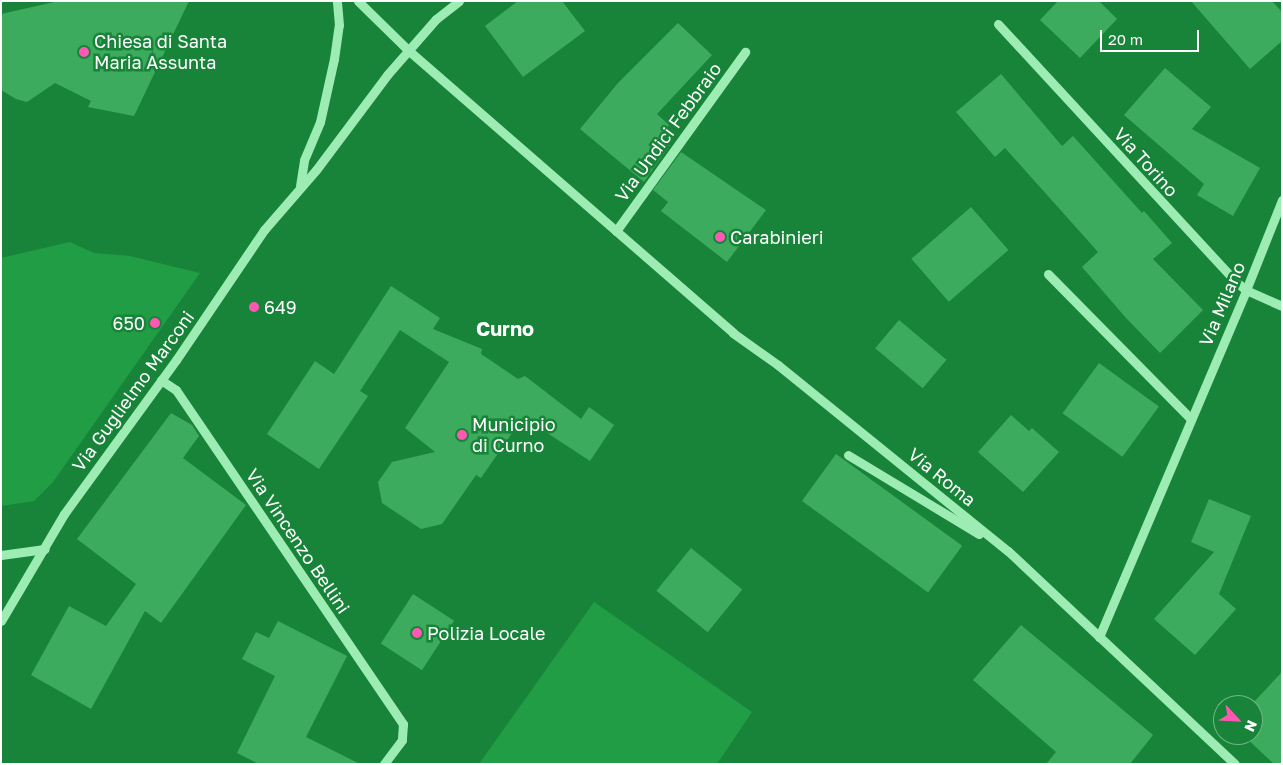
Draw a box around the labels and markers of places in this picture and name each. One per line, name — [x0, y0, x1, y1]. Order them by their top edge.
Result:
place label: Chiesa di Santa Maria Assunta — [94, 31, 227, 74]
marker: Chiesa di Santa Maria Assunta — [78, 46, 90, 58]
place label: Carabinieri — [730, 226, 823, 248]
marker: Carabinieri — [714, 231, 726, 243]
place label: 649 — [264, 296, 297, 318]
marker: 649 — [248, 301, 260, 313]
place label: 650 — [113, 312, 145, 334]
marker: 650 — [149, 317, 161, 329]
place label: Municipio di Curno — [472, 414, 556, 456]
marker: Municipio di Curno — [456, 429, 468, 441]
place label: Polizia Locale — [427, 622, 546, 644]
marker: Polizia Locale — [411, 627, 423, 639]

